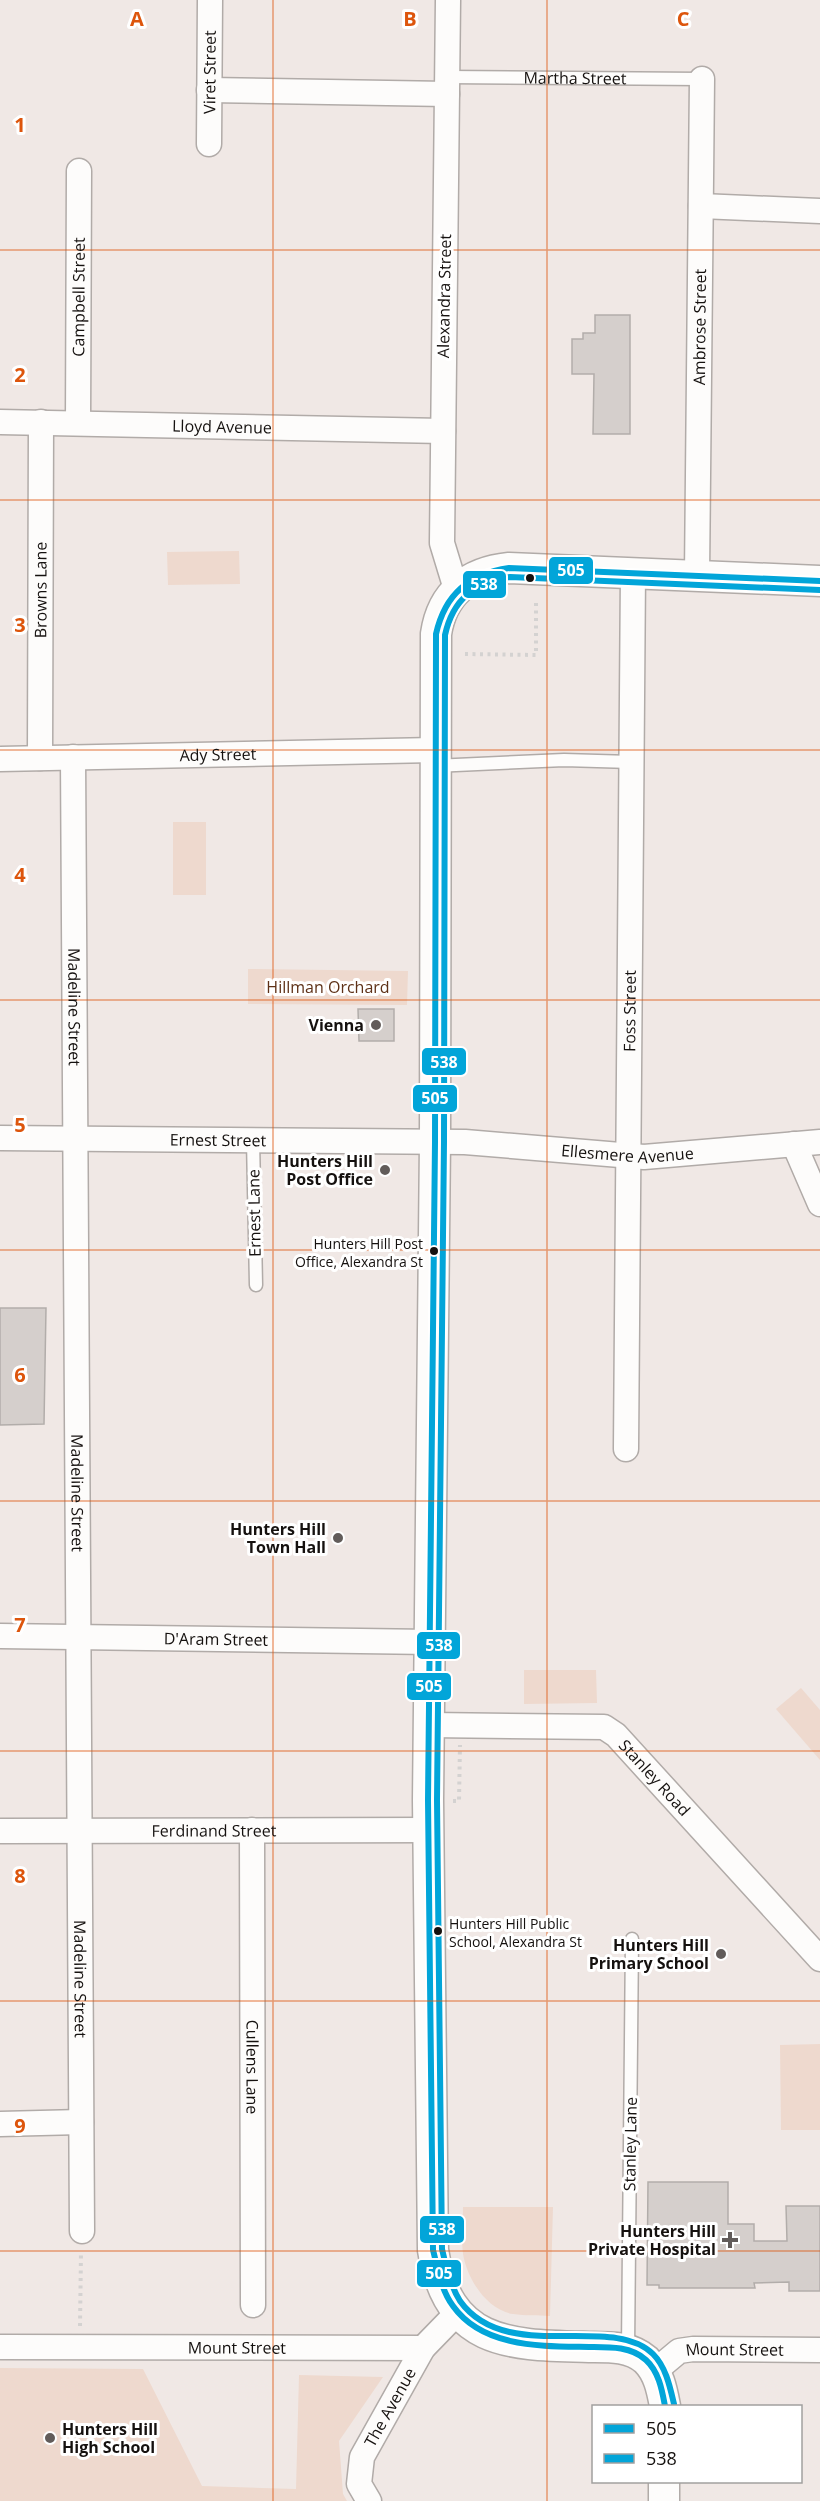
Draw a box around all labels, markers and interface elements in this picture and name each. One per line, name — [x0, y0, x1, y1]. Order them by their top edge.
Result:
text: A — [130, 5, 144, 32]
text: B — [403, 5, 417, 32]
text: C — [677, 5, 690, 32]
street label: Viret Street — [198, 30, 221, 114]
street label: Martha Street — [523, 67, 627, 89]
text: 1 — [14, 111, 26, 138]
street label: Alexandra Street — [432, 233, 456, 358]
street label: Campbell Street — [67, 237, 90, 357]
street label: Ambrose Street — [688, 268, 711, 385]
text: 2 — [14, 361, 26, 388]
street label: Lloyd Avenue — [172, 414, 272, 439]
street label: Browns Lane — [29, 542, 52, 638]
line badge: 505 — [548, 556, 594, 585]
text: 505 — [557, 559, 585, 581]
line badge: 538 — [462, 570, 507, 599]
unlabelled marker — [524, 572, 536, 584]
text: 538 — [470, 573, 498, 595]
text: 3 — [14, 611, 26, 638]
street label: Ady Street — [179, 743, 257, 766]
text: 4 — [14, 861, 26, 888]
street label: Madeline Street — [63, 948, 86, 1066]
street label: Foss Street — [618, 970, 641, 1052]
park label: Hillman Orchard — [266, 976, 390, 998]
place label: Vienna — [309, 1014, 364, 1036]
marker: Vienna — [369, 1018, 383, 1032]
line badge: 538 — [421, 1047, 467, 1076]
text: 538 — [430, 1051, 458, 1073]
line badge: 505 — [412, 1084, 458, 1113]
text: 505 — [421, 1087, 449, 1109]
text: 5 — [14, 1111, 26, 1138]
street label: Ernest Street — [170, 1128, 267, 1151]
street label: Ellesmere Avenue — [560, 1139, 695, 1168]
place label: Hunters Hill Post Office — [277, 1150, 373, 1190]
marker: Hunters Hill Post Office — [378, 1163, 392, 1177]
street label: Ernest Lane — [242, 1169, 266, 1257]
place label: Hunters Hill Post Office, Alexandra St — [295, 1234, 423, 1271]
marker: Hunters Hill Post Office, Alexandra St — [428, 1245, 440, 1257]
text: 6 — [14, 1361, 26, 1388]
street label: Madeline Street — [66, 1434, 89, 1552]
place label: Hunters Hill Town Hall — [230, 1518, 326, 1558]
marker: Hunters Hill Town Hall — [331, 1531, 345, 1545]
text: 7 — [14, 1611, 26, 1638]
street label: D'Aram Street — [164, 1627, 269, 1651]
line badge: 538 — [416, 1631, 461, 1660]
text: 538 — [425, 1634, 453, 1656]
line badge: 505 — [406, 1672, 452, 1701]
text: 505 — [415, 1675, 443, 1697]
street label: Stanley Road — [614, 1734, 695, 1821]
street label: Ferdinand Street — [152, 1819, 277, 1842]
text: 8 — [14, 1862, 26, 1889]
place label: Hunters Hill Public School, Alexandra St — [449, 1914, 582, 1951]
street label: Madeline Street — [69, 1920, 92, 2038]
marker: Hunters Hill Public School, Alexandra St — [432, 1925, 444, 1937]
place label: Hunters Hill Primary School — [589, 1934, 709, 1974]
marker: Hunters Hill Primary School — [714, 1947, 728, 1961]
street label: Cullens Lane — [241, 2020, 264, 2114]
street label: Stanley Lane — [618, 2097, 642, 2191]
text: 9 — [14, 2112, 26, 2139]
line badge: 538 — [419, 2215, 465, 2244]
text: 538 — [428, 2218, 456, 2240]
place label: Hunters Hill Private Hospital — [588, 2220, 716, 2260]
marker: Hunters Hill Private Hospital — [721, 2231, 739, 2249]
line badge: 505 — [416, 2259, 462, 2288]
text: 505 — [425, 2262, 453, 2284]
street label: Mount Street — [188, 2336, 286, 2359]
street label: Mount Street — [684, 2337, 784, 2361]
street label: The Avenue — [359, 2364, 421, 2451]
legend — [592, 2405, 802, 2483]
text: 505 — [646, 2416, 677, 2440]
place label: Hunters Hill High School — [62, 2418, 158, 2458]
marker: Hunters Hill High School — [43, 2431, 57, 2445]
text: 538 — [646, 2446, 677, 2470]

